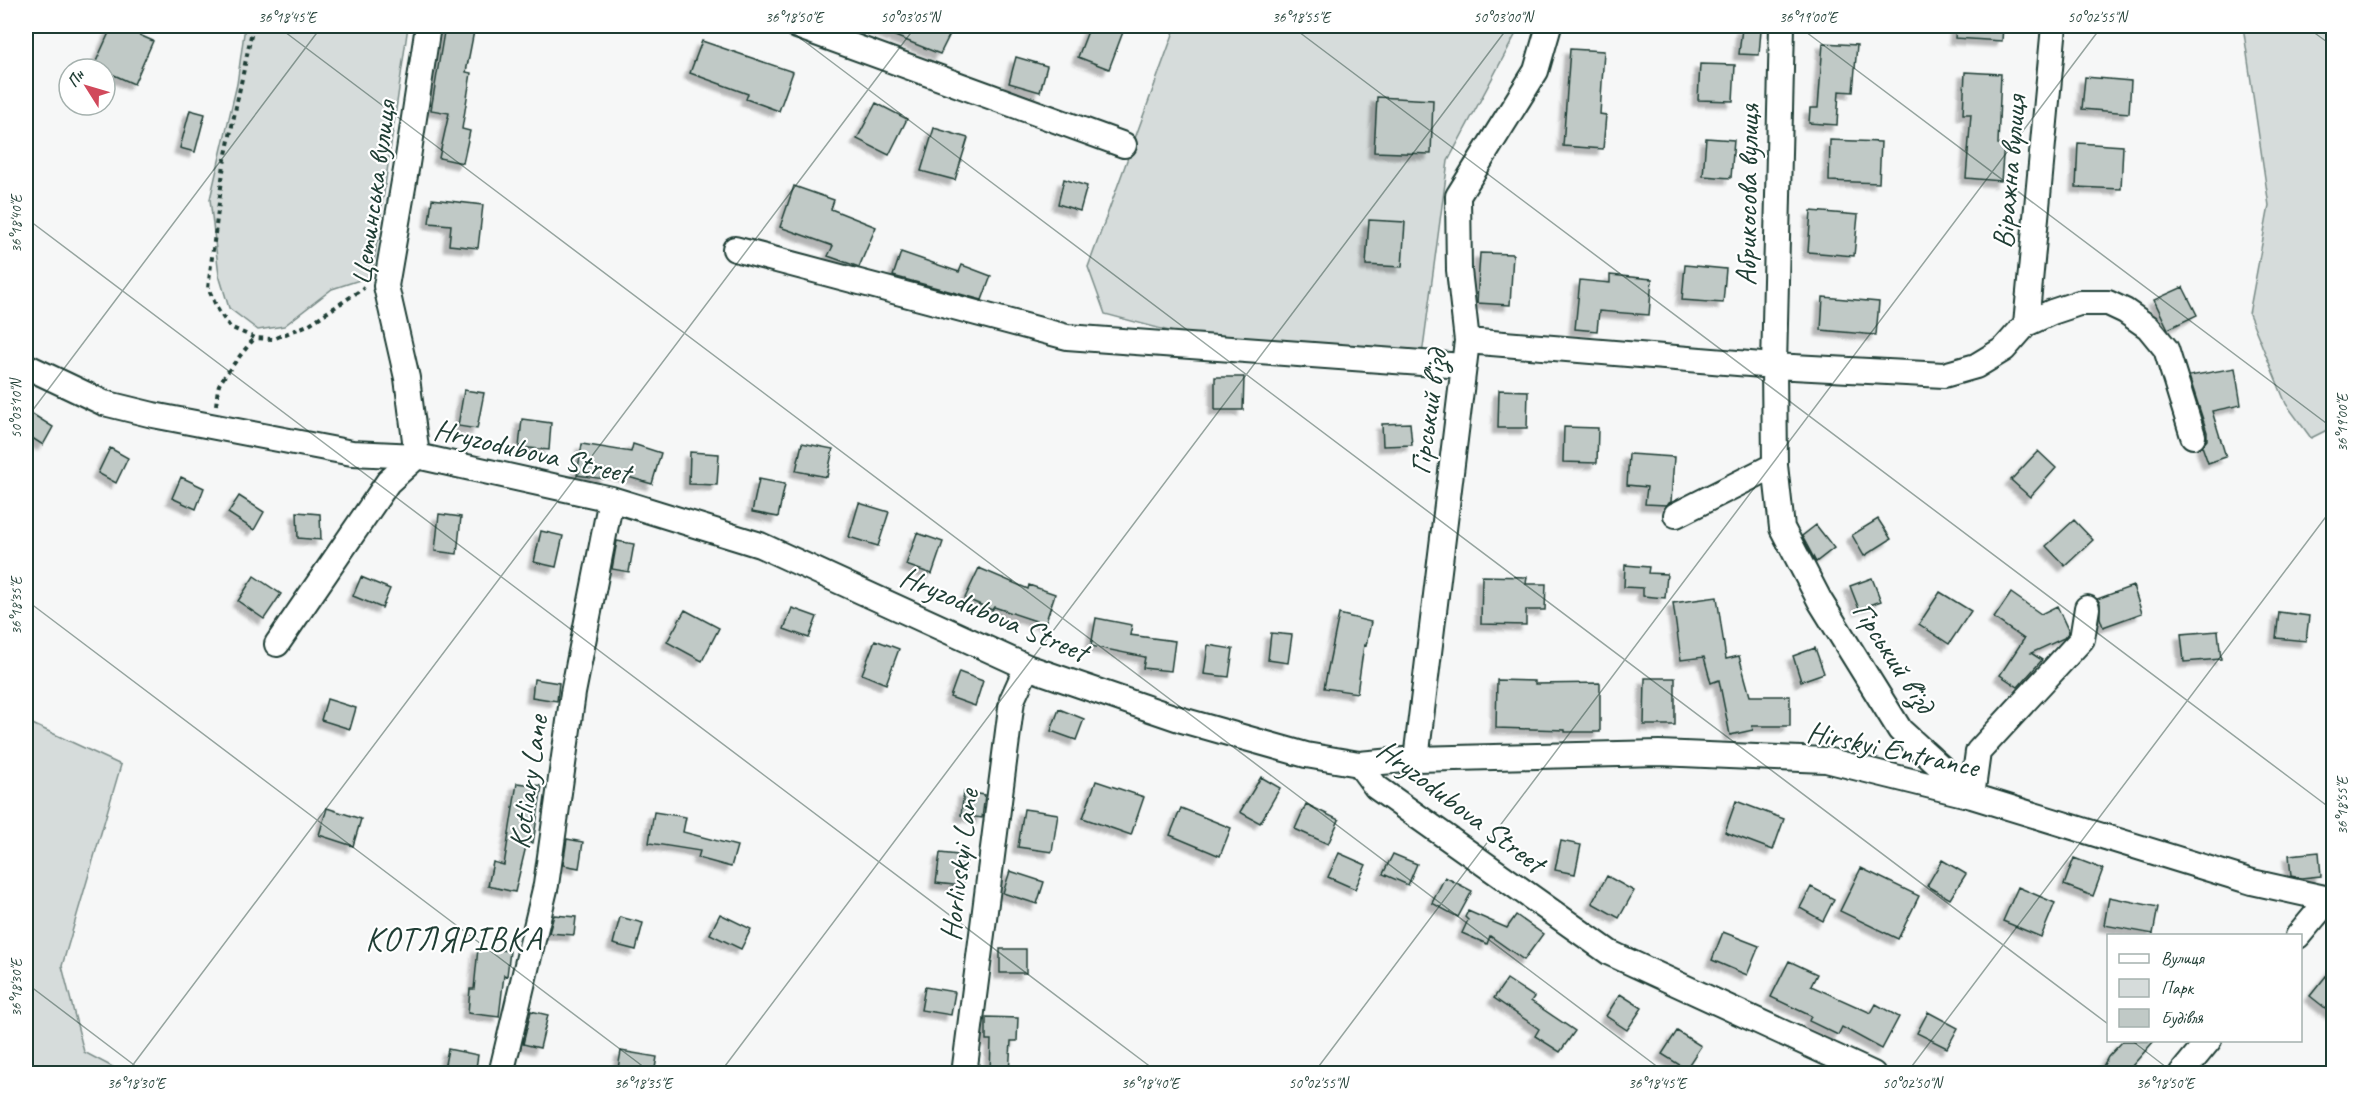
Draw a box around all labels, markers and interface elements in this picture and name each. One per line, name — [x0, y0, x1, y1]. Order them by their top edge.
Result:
text: 36°18'45"E — [258, 8, 318, 27]
text: 36°18'50"E — [765, 8, 825, 27]
text: 50°03'05"N — [880, 8, 943, 27]
text: 36°18'55"E — [1272, 8, 1332, 27]
text: 50°03'00"N — [1473, 8, 1536, 27]
text: 36°19'00"E — [1779, 8, 1839, 27]
text: 50°02'55"N — [2067, 8, 2130, 27]
north arrow — [57, 57, 117, 117]
text: Пн — [63, 65, 89, 91]
street label: Віражна вулиця — [1983, 91, 2035, 250]
street label: Цетинська вулиця — [341, 96, 405, 288]
street label: Абрикосова вулиця — [1726, 103, 1768, 286]
text: 36°18'40"E — [7, 193, 26, 253]
street label: Гірський в'їзд — [1400, 345, 1456, 477]
text: 50°03'10"N — [7, 376, 26, 439]
text: 36°19'00"E — [2333, 392, 2352, 452]
street label: Hryzodubova Street — [430, 410, 638, 493]
street label: Hryzodubova Street — [894, 557, 1097, 672]
text: 36°18'35"E — [7, 575, 26, 635]
street label: Гірський в'їзд — [1844, 594, 1945, 722]
street label: Kotliary Lane — [500, 711, 556, 851]
street label: Hirskyi Entrance — [1804, 712, 1985, 786]
street label: Hryzodubova Street — [1370, 731, 1556, 884]
text: 36°18'55"E — [2333, 775, 2352, 835]
street label: Horlivskyi Lane — [931, 785, 987, 943]
district label: КОТЛЯРІВКА — [365, 918, 543, 960]
legend — [2107, 934, 2302, 1042]
text: Вулиця — [2161, 947, 2205, 969]
text: 36°18'30"E — [7, 957, 26, 1017]
text: Парк — [2161, 977, 2195, 999]
text: Будівля — [2161, 1007, 2204, 1029]
text: 36°18'30"E — [107, 1074, 167, 1093]
text: 36°18'35"E — [614, 1074, 674, 1093]
text: 36°18'40"E — [1121, 1074, 1181, 1093]
text: 50°02'55"N — [1288, 1074, 1351, 1093]
text: 36°18'45"E — [1628, 1074, 1688, 1093]
text: 50°02'50"N — [1882, 1074, 1945, 1093]
text: 36°18'50"E — [2136, 1074, 2196, 1093]

